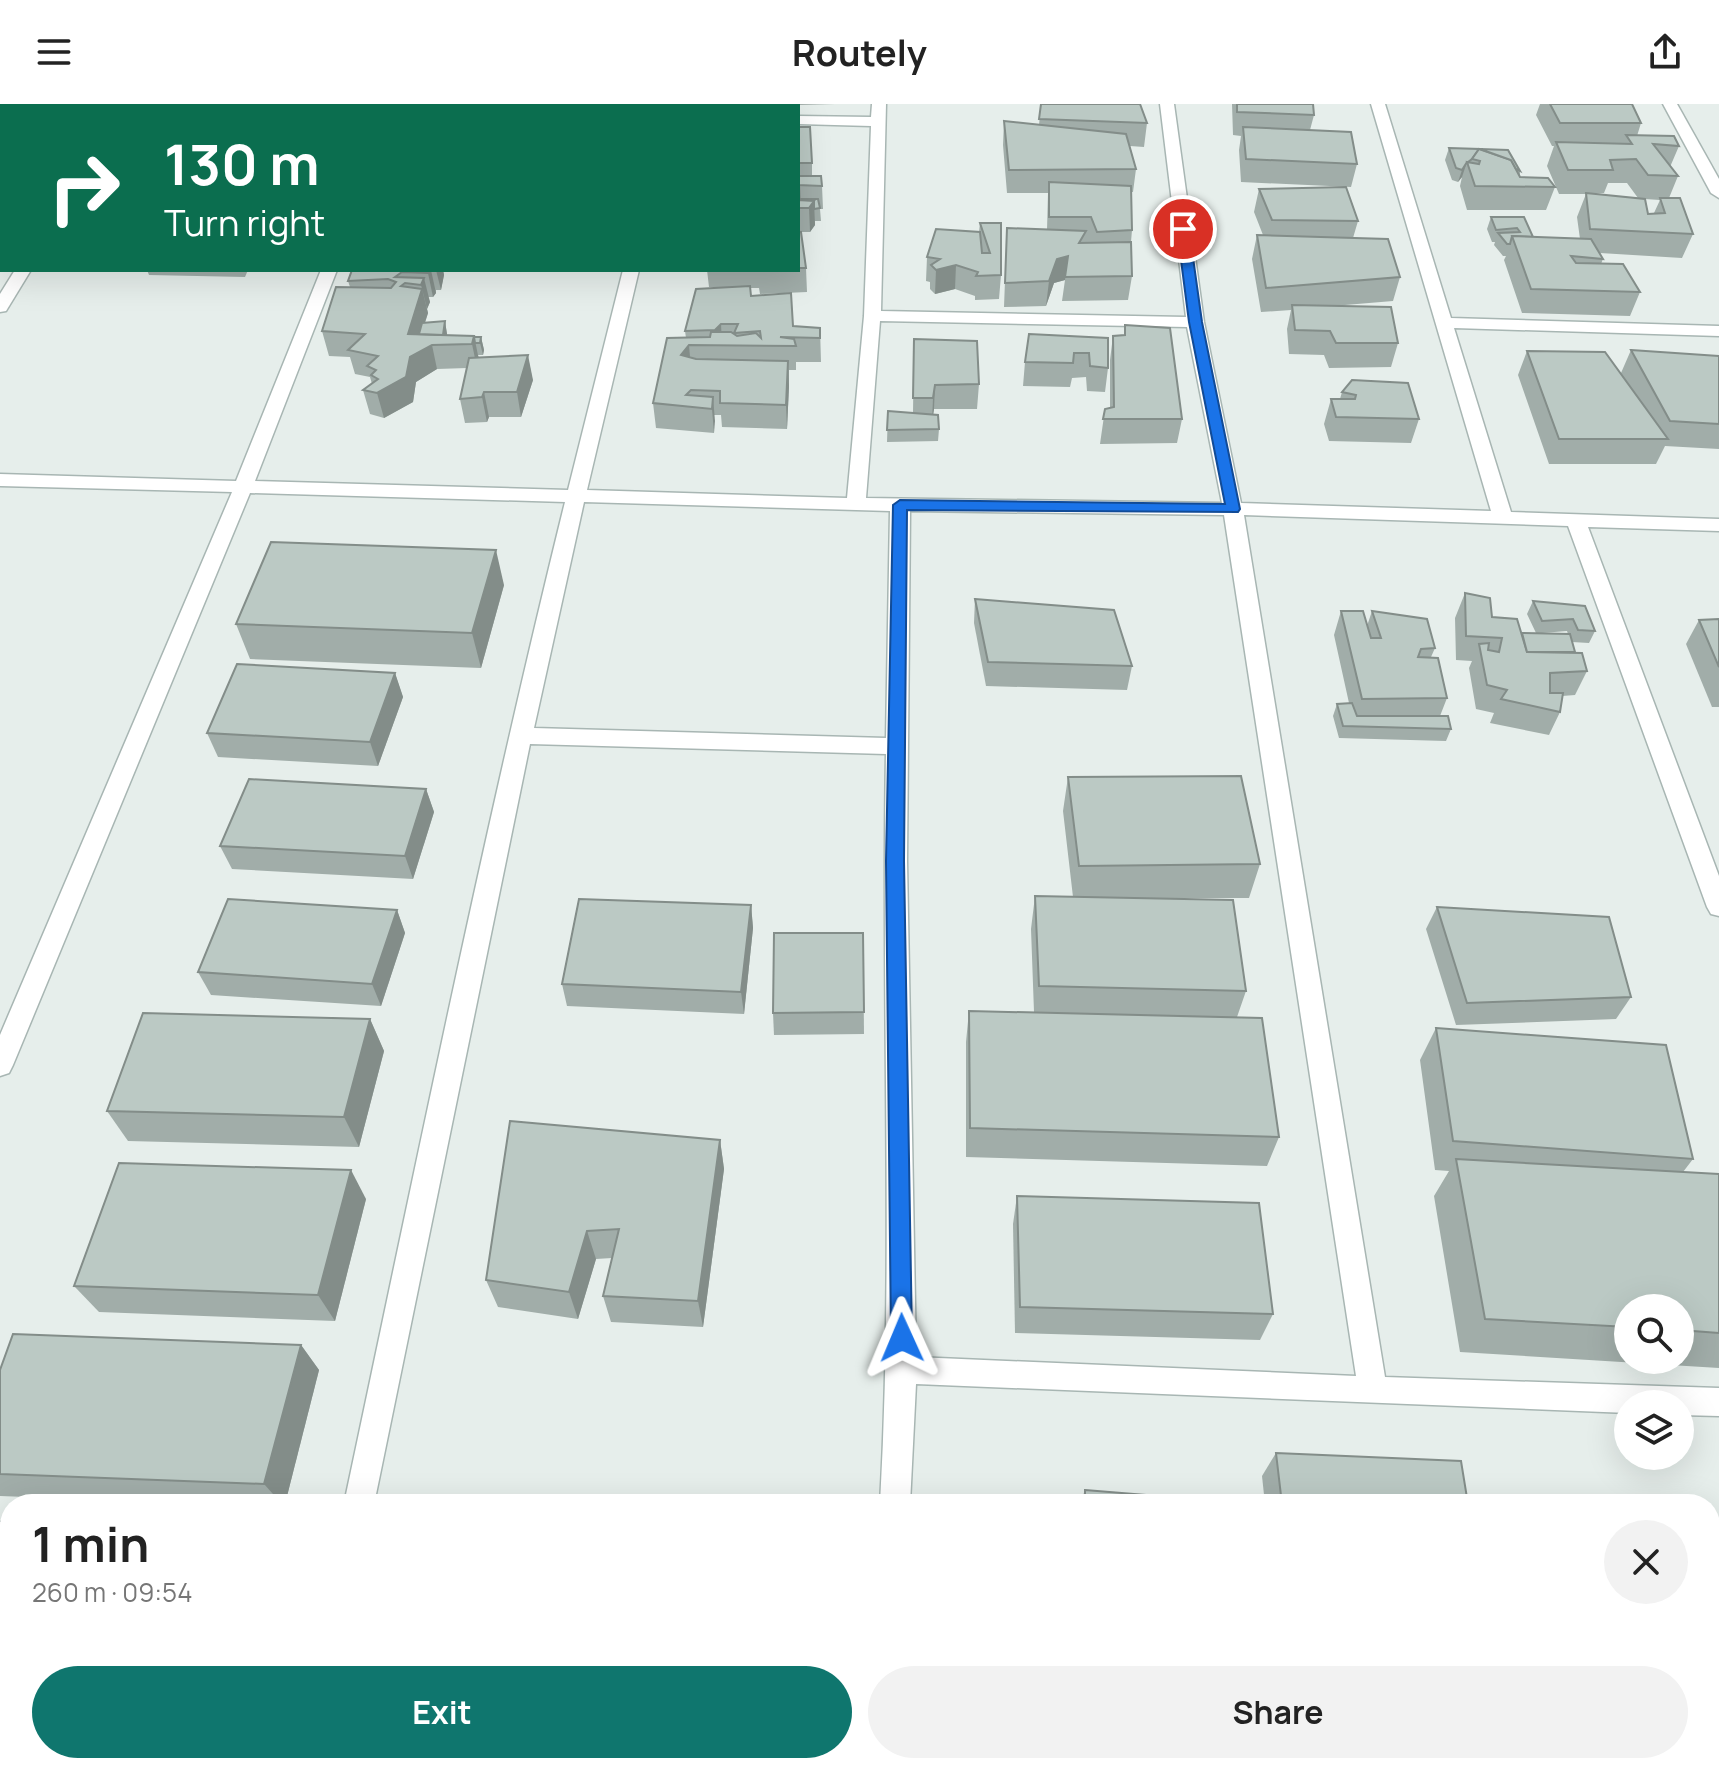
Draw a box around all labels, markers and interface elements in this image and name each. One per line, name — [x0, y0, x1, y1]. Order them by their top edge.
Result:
text: Routely — [792, 28, 927, 77]
icon: menu — [32, 30, 76, 74]
icon: share — [1643, 30, 1687, 74]
text: 130 m — [164, 125, 320, 202]
icon: right — [32, 136, 136, 240]
pin — [1149, 195, 1217, 263]
text: Turn right — [164, 198, 325, 247]
icon: arrive — [1161, 207, 1205, 251]
map controls — [1614, 1294, 1694, 1470]
button: search — [1614, 1294, 1694, 1374]
position arrow — [860, 1296, 944, 1380]
button: layers — [1614, 1390, 1694, 1470]
text: 1 min — [32, 1511, 149, 1576]
button: close — [1604, 1520, 1688, 1604]
text: 260 m · 09:54 — [32, 1574, 192, 1610]
button: Exit — [32, 1666, 852, 1758]
button: Share — [868, 1666, 1688, 1758]

